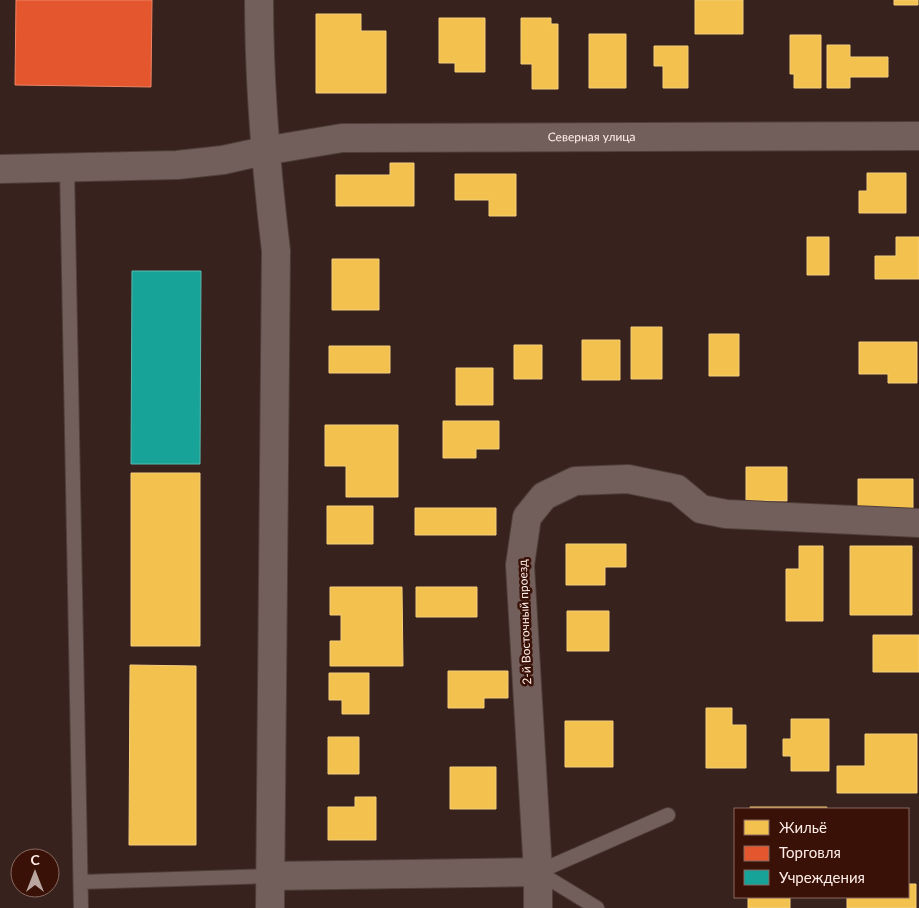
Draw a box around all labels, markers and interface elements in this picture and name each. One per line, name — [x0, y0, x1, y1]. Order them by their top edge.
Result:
street label: Северная улица — [548, 129, 636, 144]
street label: 2-й Восточный проезд — [515, 559, 534, 685]
legend — [734, 808, 909, 898]
text: Жильё — [779, 818, 827, 836]
text: Торговля — [779, 843, 841, 861]
north arrow — [10, 848, 60, 898]
text: С — [30, 851, 40, 868]
text: Учреждения — [779, 868, 865, 886]

